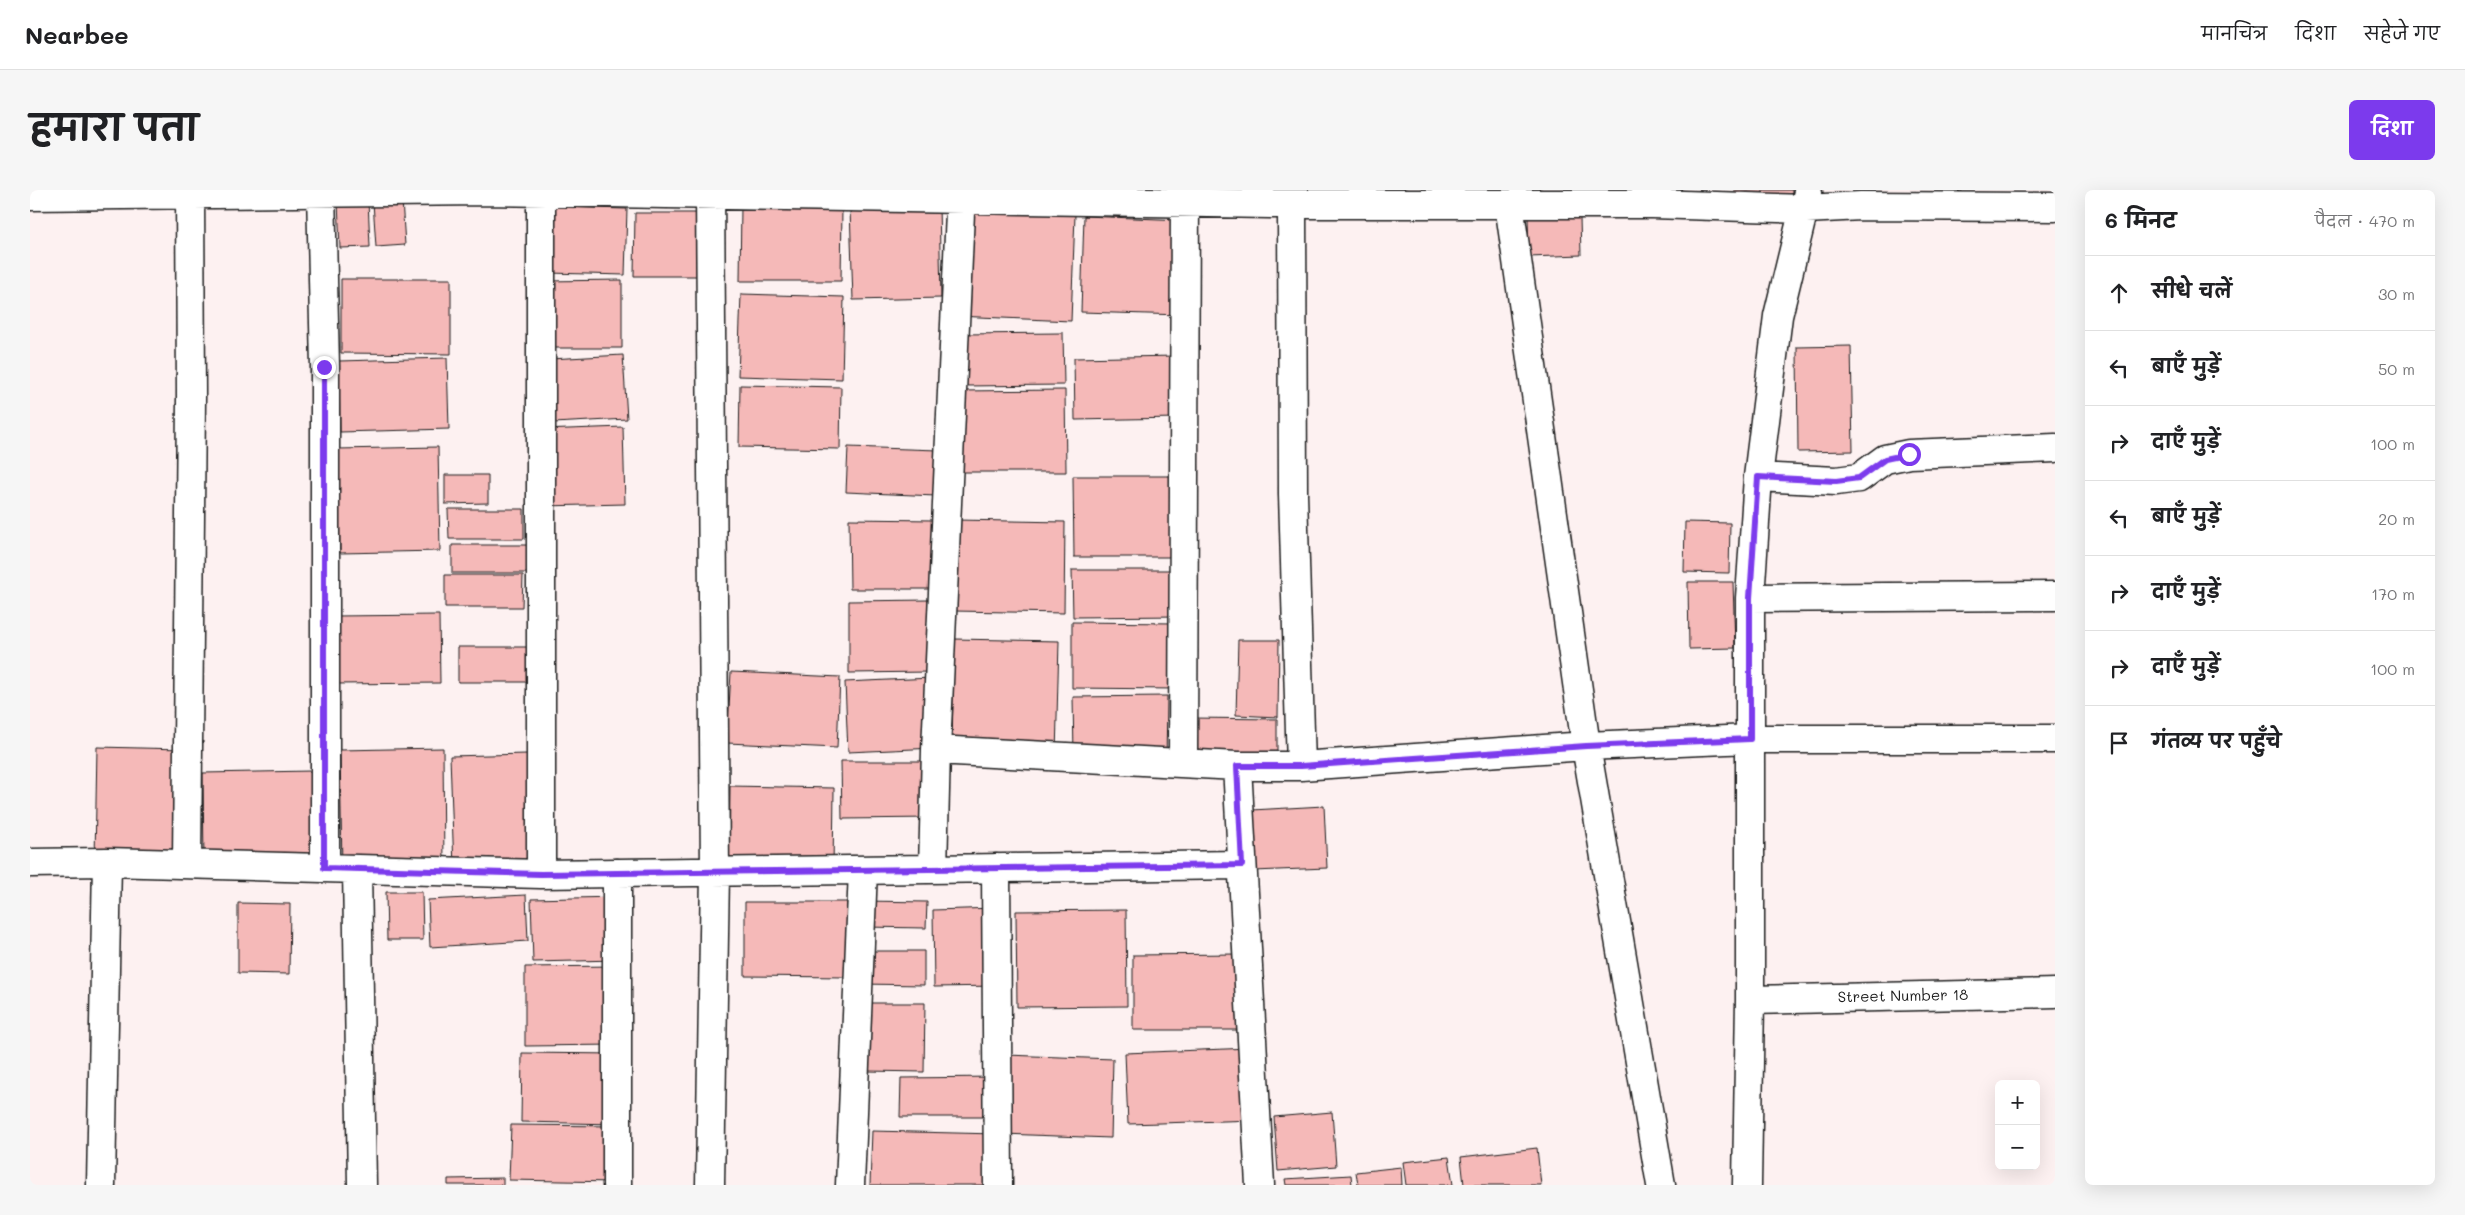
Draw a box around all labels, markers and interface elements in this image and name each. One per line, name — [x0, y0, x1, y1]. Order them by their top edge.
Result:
text: Nearbee — [25, 19, 129, 50]
text: मानचित्र — [2201, 21, 2267, 45]
text: दिशा — [2295, 21, 2336, 45]
text: सहेजे गए — [2364, 21, 2440, 45]
button: दिशा — [2349, 100, 2435, 160]
text: हमारा पता — [30, 103, 198, 149]
text: 6 मिनट — [2105, 206, 2176, 233]
text: पैदल · 470 m — [2315, 210, 2415, 231]
text: सीधे चलें — [2152, 278, 2232, 303]
icon: ahead — [2105, 279, 2133, 307]
text: 30 m — [2378, 283, 2415, 304]
text: बाएँ मुड़ें — [2152, 353, 2221, 378]
icon: left — [2105, 354, 2133, 382]
route end — [313, 356, 336, 379]
text: 50 m — [2378, 358, 2415, 379]
text: दाएँ मुड़ें — [2152, 428, 2220, 453]
icon: right — [2105, 429, 2133, 457]
text: 100 m — [2370, 433, 2415, 454]
route start — [1898, 443, 1921, 466]
text: बाएँ मुड़ें — [2152, 503, 2221, 528]
icon: left — [2105, 504, 2133, 532]
text: 20 m — [2378, 508, 2415, 529]
text: दाएँ मुड़ें — [2152, 578, 2220, 603]
icon: right — [2105, 579, 2133, 607]
text: 170 m — [2371, 583, 2415, 604]
text: दाएँ मुड़ें — [2152, 653, 2220, 678]
icon: right — [2105, 654, 2133, 682]
text: 100 m — [2370, 658, 2415, 679]
text: गंतव्य पर पहुँचे — [2152, 728, 2281, 753]
icon: arrive — [2105, 729, 2133, 757]
street label: Street Number 18 — [1837, 984, 1969, 1006]
map controls — [1995, 1080, 2040, 1170]
button: + — [1995, 1080, 2040, 1125]
button: − — [1995, 1125, 2040, 1170]

